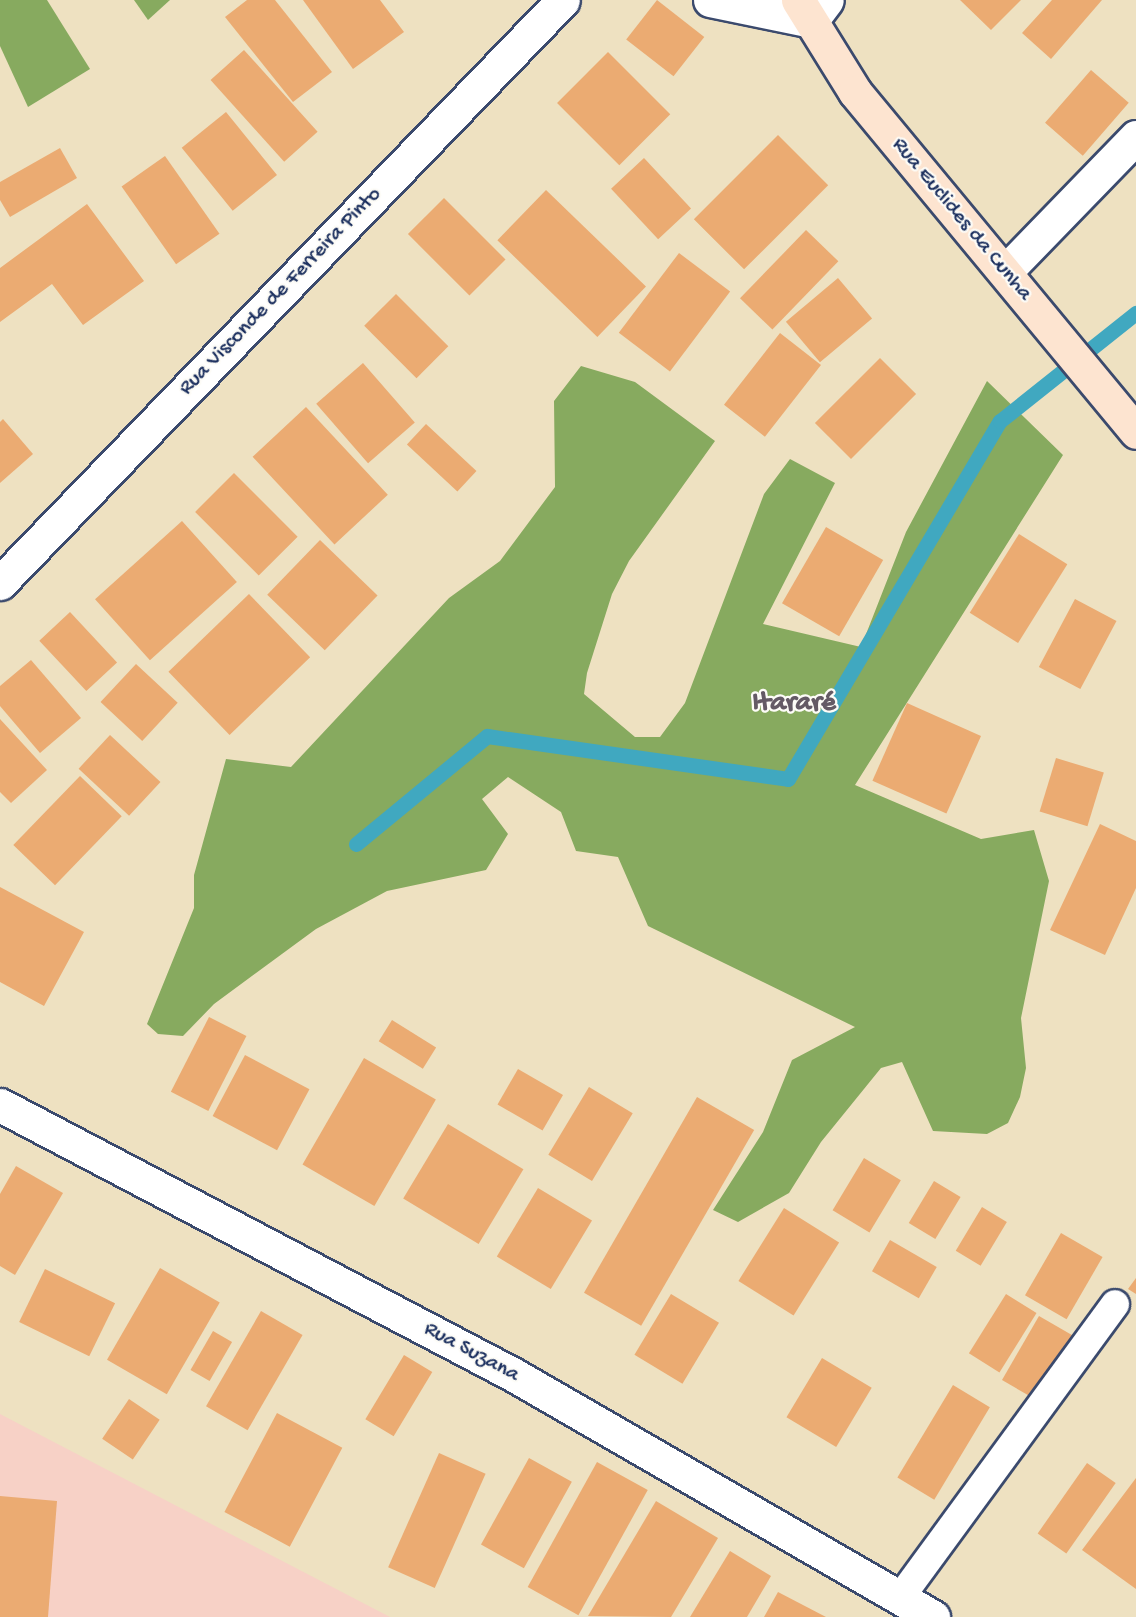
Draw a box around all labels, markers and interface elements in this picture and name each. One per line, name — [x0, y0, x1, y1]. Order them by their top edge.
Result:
street label: Rua Euclides da Cunha — [885, 133, 1037, 307]
street label: Rua Visconde de Ferreira Pinto — [174, 182, 388, 402]
district label: Itararé — [752, 687, 836, 721]
street label: Rua Suzana — [419, 1317, 523, 1389]

